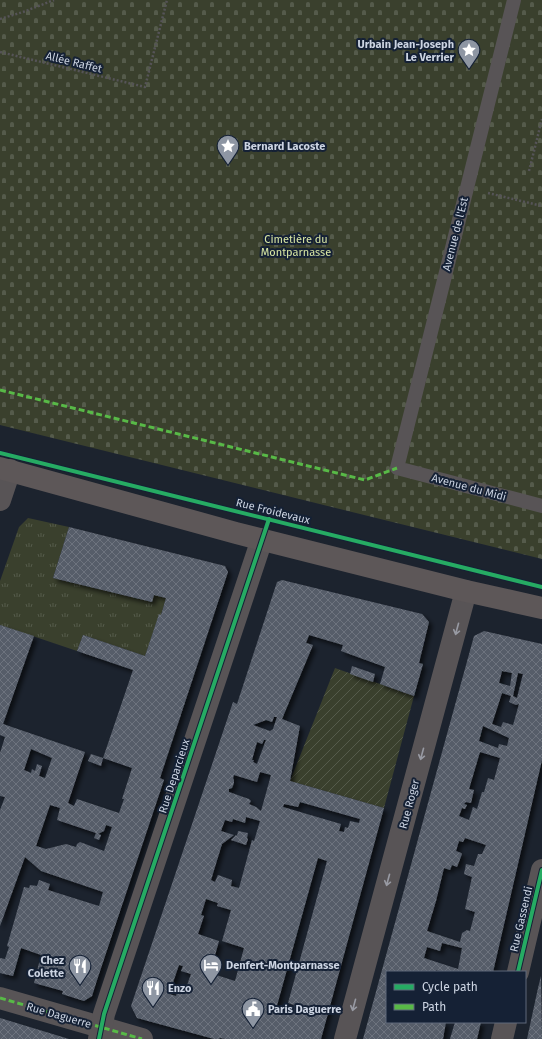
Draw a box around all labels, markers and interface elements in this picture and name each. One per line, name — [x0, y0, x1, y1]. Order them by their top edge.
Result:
place icon: Urbain Jean-Joseph Le Verrier — [456, 37, 482, 70]
place label: Urbain Jean-Joseph Le Verrier — [358, 38, 455, 64]
street label: Allée Raffet — [44, 49, 103, 76]
place icon: Bernard Lacoste — [215, 133, 241, 166]
place label: Bernard Lacoste — [244, 140, 325, 153]
street label: Avenue de l'Est — [440, 196, 471, 272]
park label: Cimetière du Montparnasse — [261, 233, 331, 259]
street label: Avenue du Midi — [430, 471, 508, 504]
street label: Rue Froidevaux — [234, 496, 312, 527]
one-way arrow — [452, 622, 460, 635]
street label: Rue Deparcieux — [156, 737, 193, 815]
one-way arrow — [418, 747, 425, 760]
street label: Rue Roger — [397, 777, 423, 830]
one-way arrow — [384, 873, 391, 886]
street label: Rue Gassendi — [508, 885, 535, 953]
hotel icon: Denfert-Montparnasse — [198, 952, 224, 985]
restaurant icon: Chez Colette — [67, 953, 93, 986]
place label: Chez Colette — [28, 954, 64, 980]
place label: Denfert-Montparnasse — [226, 959, 340, 972]
legend — [386, 971, 526, 1023]
restaurant icon: Enzo — [140, 975, 166, 1008]
text: Cycle path — [422, 980, 478, 994]
place label: Enzo — [168, 982, 192, 995]
public building icon: Paris Daguerre — [240, 996, 266, 1029]
one-way arrow — [350, 998, 357, 1011]
street label: Rue Daguerre — [25, 1000, 93, 1031]
text: Path — [422, 1000, 446, 1014]
place label: Paris Daguerre — [268, 1003, 341, 1016]

